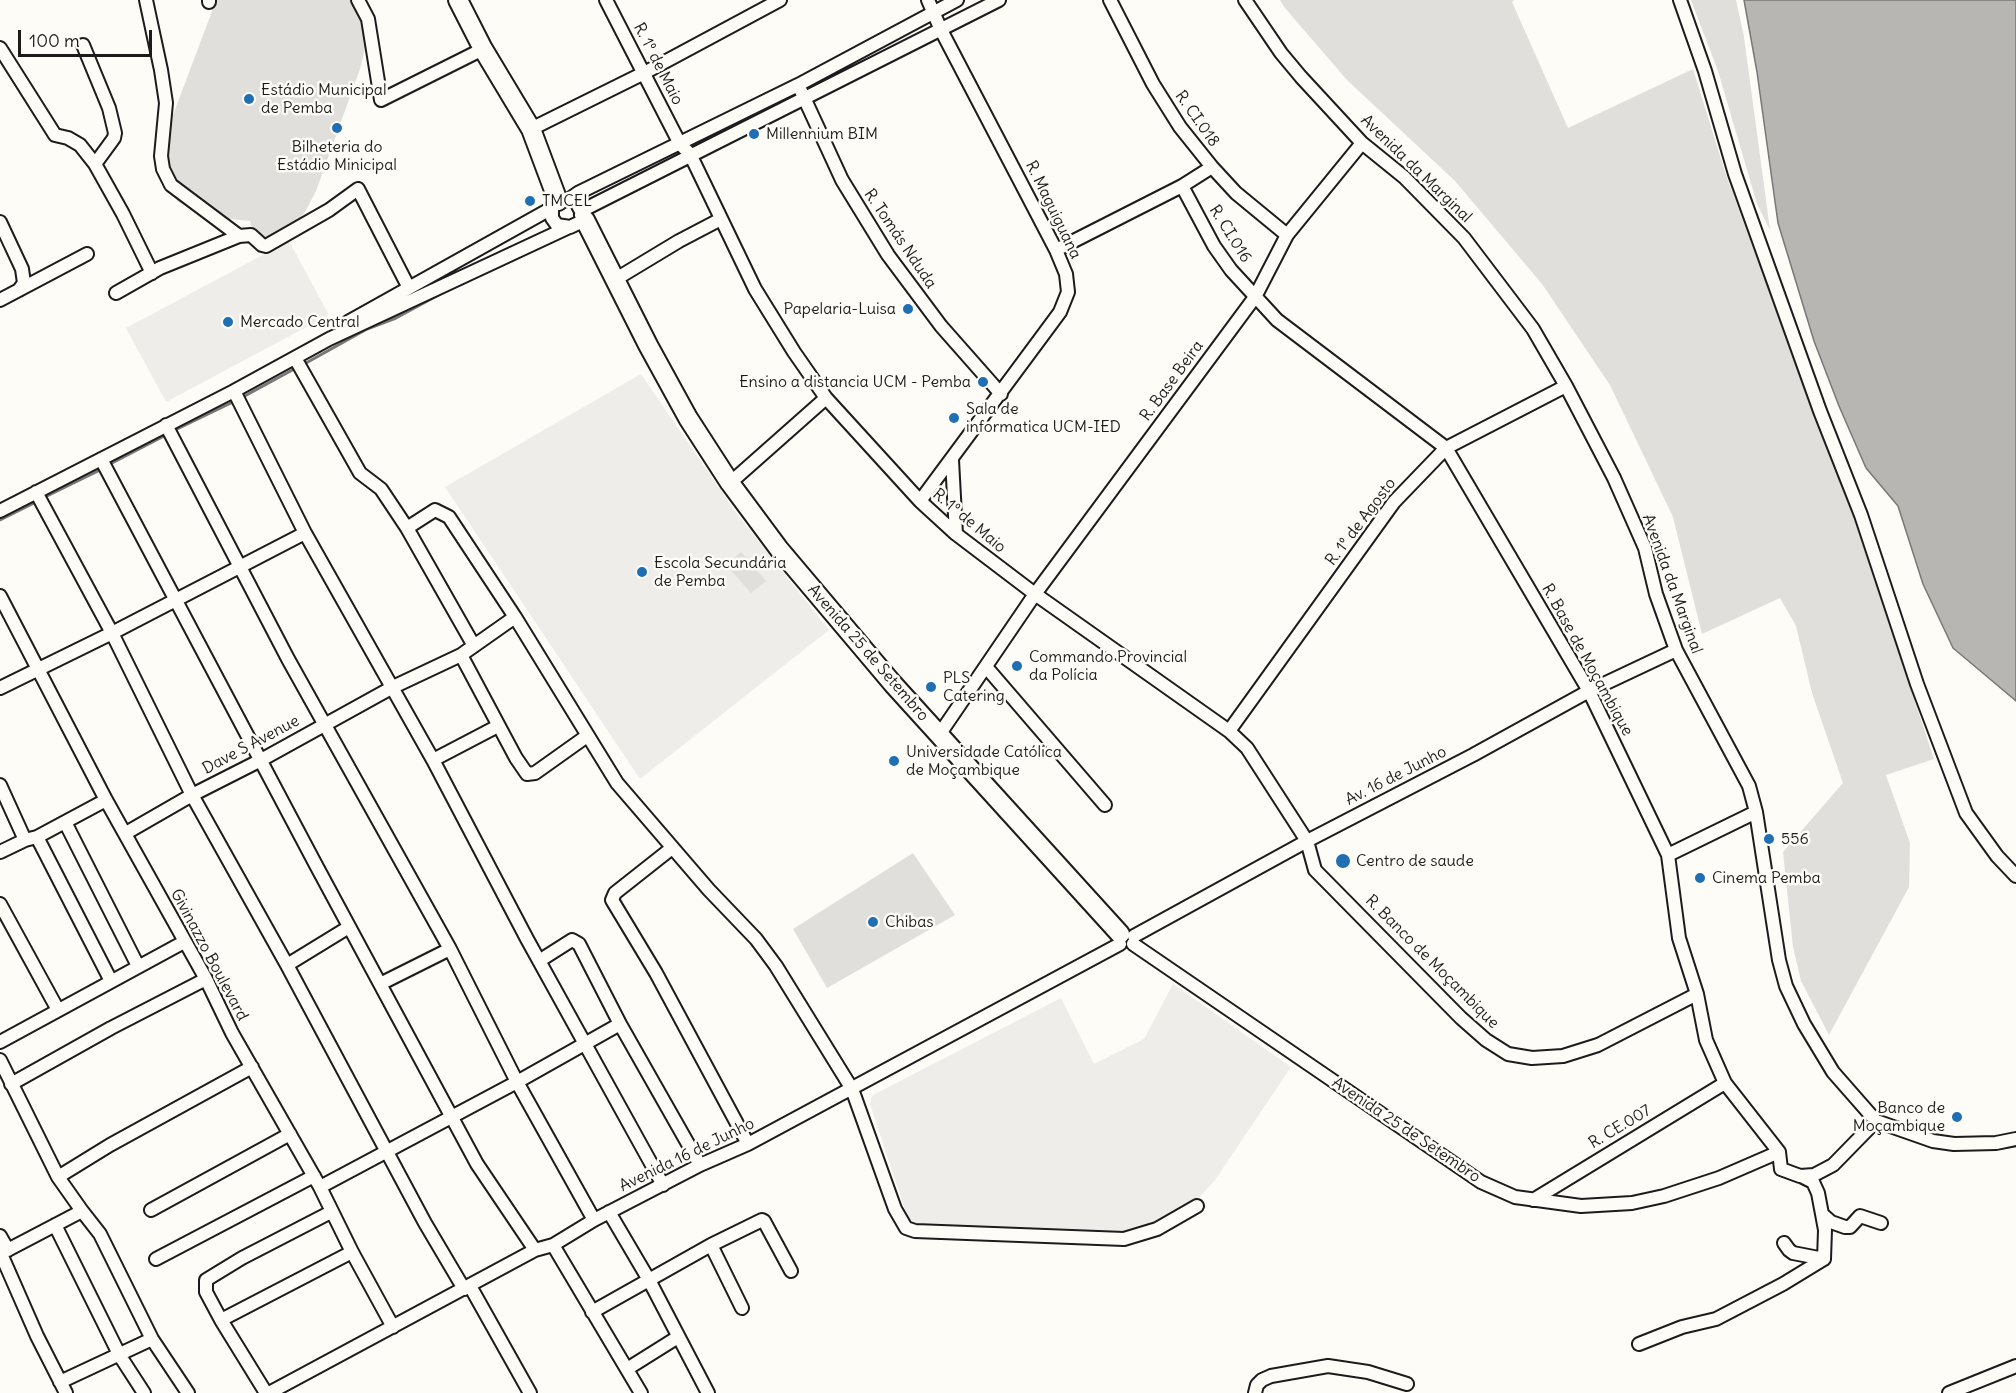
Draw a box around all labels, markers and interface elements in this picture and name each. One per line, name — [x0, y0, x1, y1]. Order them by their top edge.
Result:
scale bar — [21, 18, 154, 56]
street label: R. 1º de Maio — [629, 20, 687, 108]
text: 100 m — [29, 29, 80, 52]
place label: Estádio Municipal de Pemba — [261, 80, 387, 118]
street label: R. CI.018 — [1171, 87, 1223, 151]
marker: Estádio Municipal de Pemba — [242, 92, 256, 106]
street label: Avenida da Marginal — [1356, 111, 1476, 227]
marker: Bilheteria do Estádio Minicipal — [330, 121, 344, 135]
place label: Millennium BIM — [766, 124, 878, 144]
marker: Millennium BIM — [747, 127, 761, 141]
place label: Bilheteria do Estádio Minicipal — [277, 137, 397, 175]
street label: R. Maguiguana — [1021, 158, 1085, 262]
street label: R. Tomás Nduda — [860, 186, 940, 292]
place label: TMCEL — [542, 191, 592, 211]
marker: TMCEL — [523, 194, 537, 208]
street label: R. CI.016 — [1205, 202, 1255, 266]
place label: Papelaria-Luisa — [783, 299, 896, 319]
marker: Papelaria-Luisa — [901, 302, 915, 316]
place label: Mercado Central — [240, 312, 359, 332]
marker: Mercado Central — [221, 315, 235, 329]
street label: R. Base Beira — [1136, 337, 1208, 425]
place label: Ensino a distancia UCM - Pemba — [739, 372, 971, 392]
marker: Ensino a distancia UCM - Pemba — [976, 375, 990, 389]
place label: Sala de informatica UCM-IED — [966, 399, 1121, 437]
marker: Sala de informatica UCM-IED — [947, 411, 961, 425]
street label: R. 1º de Agosto — [1322, 474, 1400, 570]
street label: R. 1º de Maio — [929, 485, 1009, 557]
street label: Avenida da Marginal — [1638, 512, 1706, 656]
place label: Escola Secundária de Pemba — [654, 553, 786, 591]
marker: Escola Secundária de Pemba — [635, 565, 649, 579]
street label: Avenida 25 de Setembro — [803, 581, 933, 725]
street label: R. Base de Moçambique — [1537, 581, 1637, 739]
place label: Commando Provincial da Polícia — [1029, 647, 1187, 685]
marker: Commando Provincial da Polícia — [1010, 659, 1024, 673]
place label: PLS Catering — [943, 668, 1005, 706]
marker: PLS Catering — [924, 680, 938, 694]
street label: Dave S Avenue — [199, 711, 303, 779]
place label: Universidade Católica de Moçambique — [906, 742, 1062, 780]
street label: Av. 16 de Junho — [1342, 742, 1450, 810]
marker: Universidade Católica de Moçambique — [887, 754, 901, 768]
place label: 556 — [1781, 829, 1809, 849]
marker: 556 — [1762, 832, 1776, 846]
place label: Centro de saude — [1356, 851, 1474, 871]
marker: Centro de saude — [1334, 852, 1352, 870]
place label: Cinema Pemba — [1712, 868, 1821, 888]
marker: Cinema Pemba — [1693, 871, 1707, 885]
street label: Givinazzo Boulevard — [166, 886, 252, 1024]
street label: R. Banco de Moçambique — [1361, 891, 1503, 1033]
place label: Chibas — [885, 912, 934, 932]
marker: Chibas — [866, 915, 880, 929]
street label: Avenida 25 de Setembro — [1328, 1073, 1484, 1187]
place label: Banco de Moçambique — [1853, 1098, 1945, 1136]
street label: R. CE.007 — [1585, 1101, 1655, 1153]
marker: Banco de Moçambique — [1950, 1110, 1964, 1124]
street label: Avenida 16 de Junho — [616, 1114, 758, 1196]

